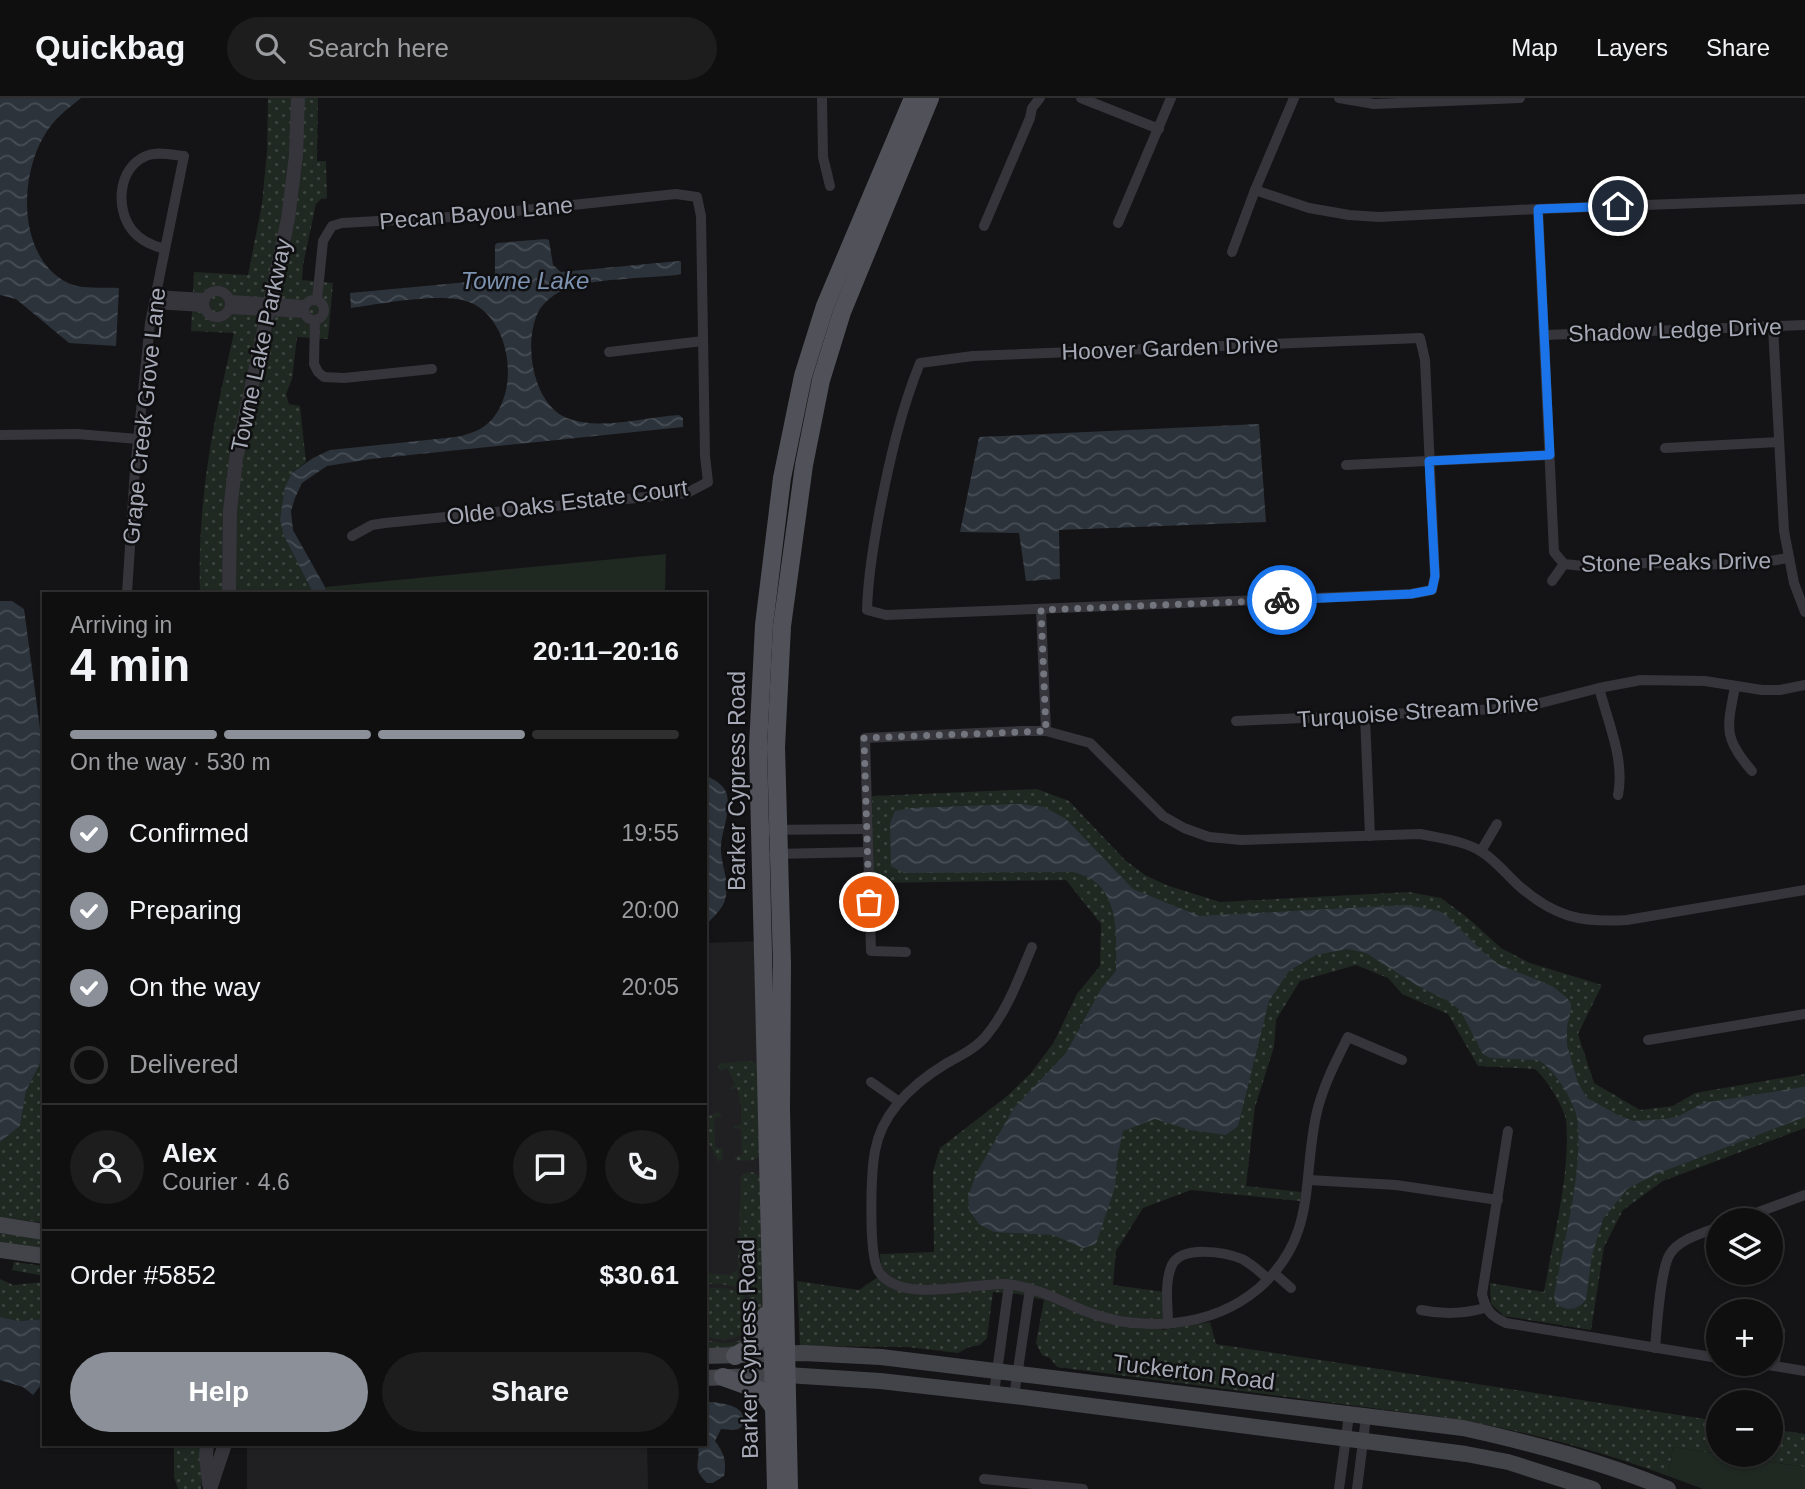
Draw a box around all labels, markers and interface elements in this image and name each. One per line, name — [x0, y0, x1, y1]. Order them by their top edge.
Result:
search box — [227, 17, 717, 80]
text: Quickbag — [35, 29, 185, 66]
icon: search — [251, 29, 289, 67]
text: Search here — [307, 33, 449, 63]
text: Map — [1511, 34, 1558, 61]
text: Layers — [1596, 34, 1668, 61]
text: Share — [1706, 34, 1770, 61]
pin — [1588, 176, 1648, 236]
icon: home — [1599, 187, 1637, 225]
street label: Pecan Bayou Lane — [378, 192, 574, 234]
street label: Towne Lake Parkway — [226, 236, 296, 454]
water label: Towne Lake — [461, 267, 589, 294]
street label: Grape Creek Grove Lane — [118, 286, 170, 546]
street label: Shadow Ledge Drive — [1568, 313, 1782, 347]
street label: Hoover Garden Drive — [1061, 331, 1279, 365]
street label: Olde Oaks Estate Court — [445, 474, 690, 530]
street label: Stone Peaks Drive — [1581, 547, 1771, 577]
courier — [1247, 565, 1317, 635]
icon: bike — [1263, 581, 1301, 619]
text: Arriving in — [70, 612, 172, 638]
text: 20:11–20:16 — [533, 636, 679, 666]
text: 4 min — [70, 639, 190, 691]
street label: Barker Cypress Road — [724, 671, 750, 891]
street label: Turquoise Stream Drive — [1296, 690, 1540, 732]
text: On the way · 530 m — [70, 749, 271, 775]
icon: check — [70, 815, 108, 853]
text: Confirmed — [129, 818, 249, 848]
text: 19:55 — [621, 820, 679, 846]
pin — [839, 872, 899, 932]
icon: bag — [850, 883, 888, 921]
icon: check — [70, 892, 108, 930]
text: Preparing — [129, 895, 242, 925]
text: 20:00 — [621, 897, 679, 923]
icon: check — [70, 969, 108, 1007]
text: On the way — [129, 972, 261, 1002]
text: 20:05 — [621, 974, 679, 1000]
text: Delivered — [129, 1049, 239, 1079]
button: person — [70, 1130, 144, 1204]
button: chat — [513, 1130, 587, 1204]
button: phone — [605, 1130, 679, 1204]
text: Alex — [162, 1138, 217, 1168]
text: Courier · 4.6 — [162, 1169, 290, 1195]
map controls — [1706, 1208, 1783, 1467]
button: layers — [1706, 1208, 1783, 1285]
street label: Barker Cypress Road — [733, 1239, 763, 1459]
text: Order #5852 — [70, 1260, 216, 1290]
text: $30.61 — [599, 1260, 679, 1290]
button: + — [1706, 1299, 1783, 1376]
street label: Tuckerton Road — [1112, 1349, 1276, 1395]
button: Help — [70, 1352, 368, 1432]
button: Share — [382, 1352, 679, 1432]
button: − — [1706, 1390, 1783, 1467]

